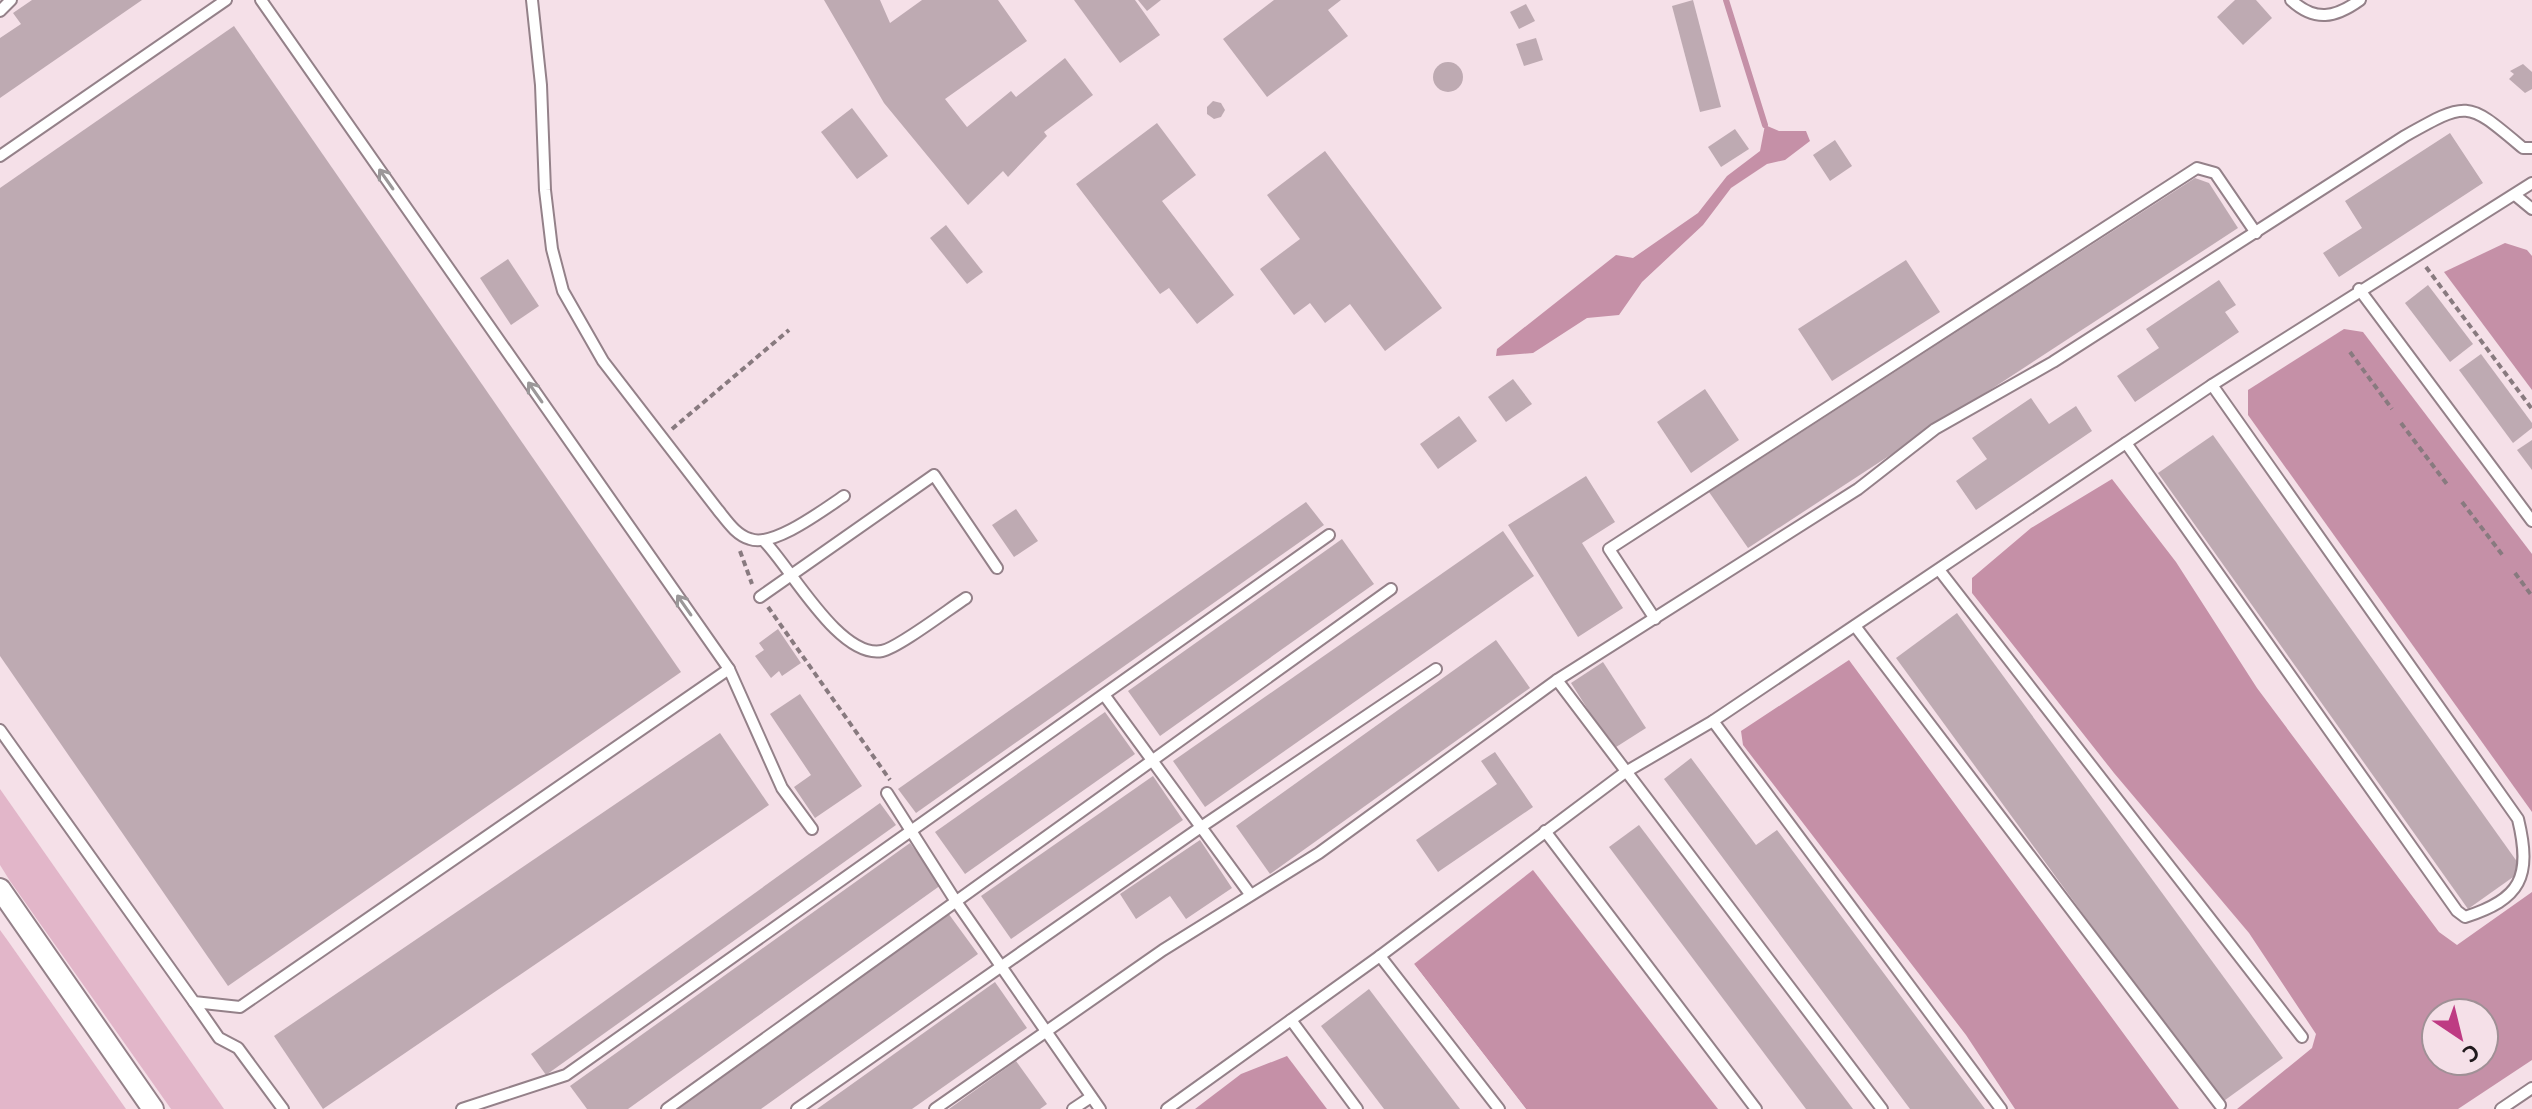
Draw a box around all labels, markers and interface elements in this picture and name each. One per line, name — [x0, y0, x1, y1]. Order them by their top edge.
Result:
one-way arrow — [378, 168, 394, 190]
one-way arrow — [527, 382, 543, 404]
one-way arrow — [676, 595, 692, 617]
north arrow — [2420, 997, 2500, 1077]
text: С — [2459, 1040, 2485, 1068]

